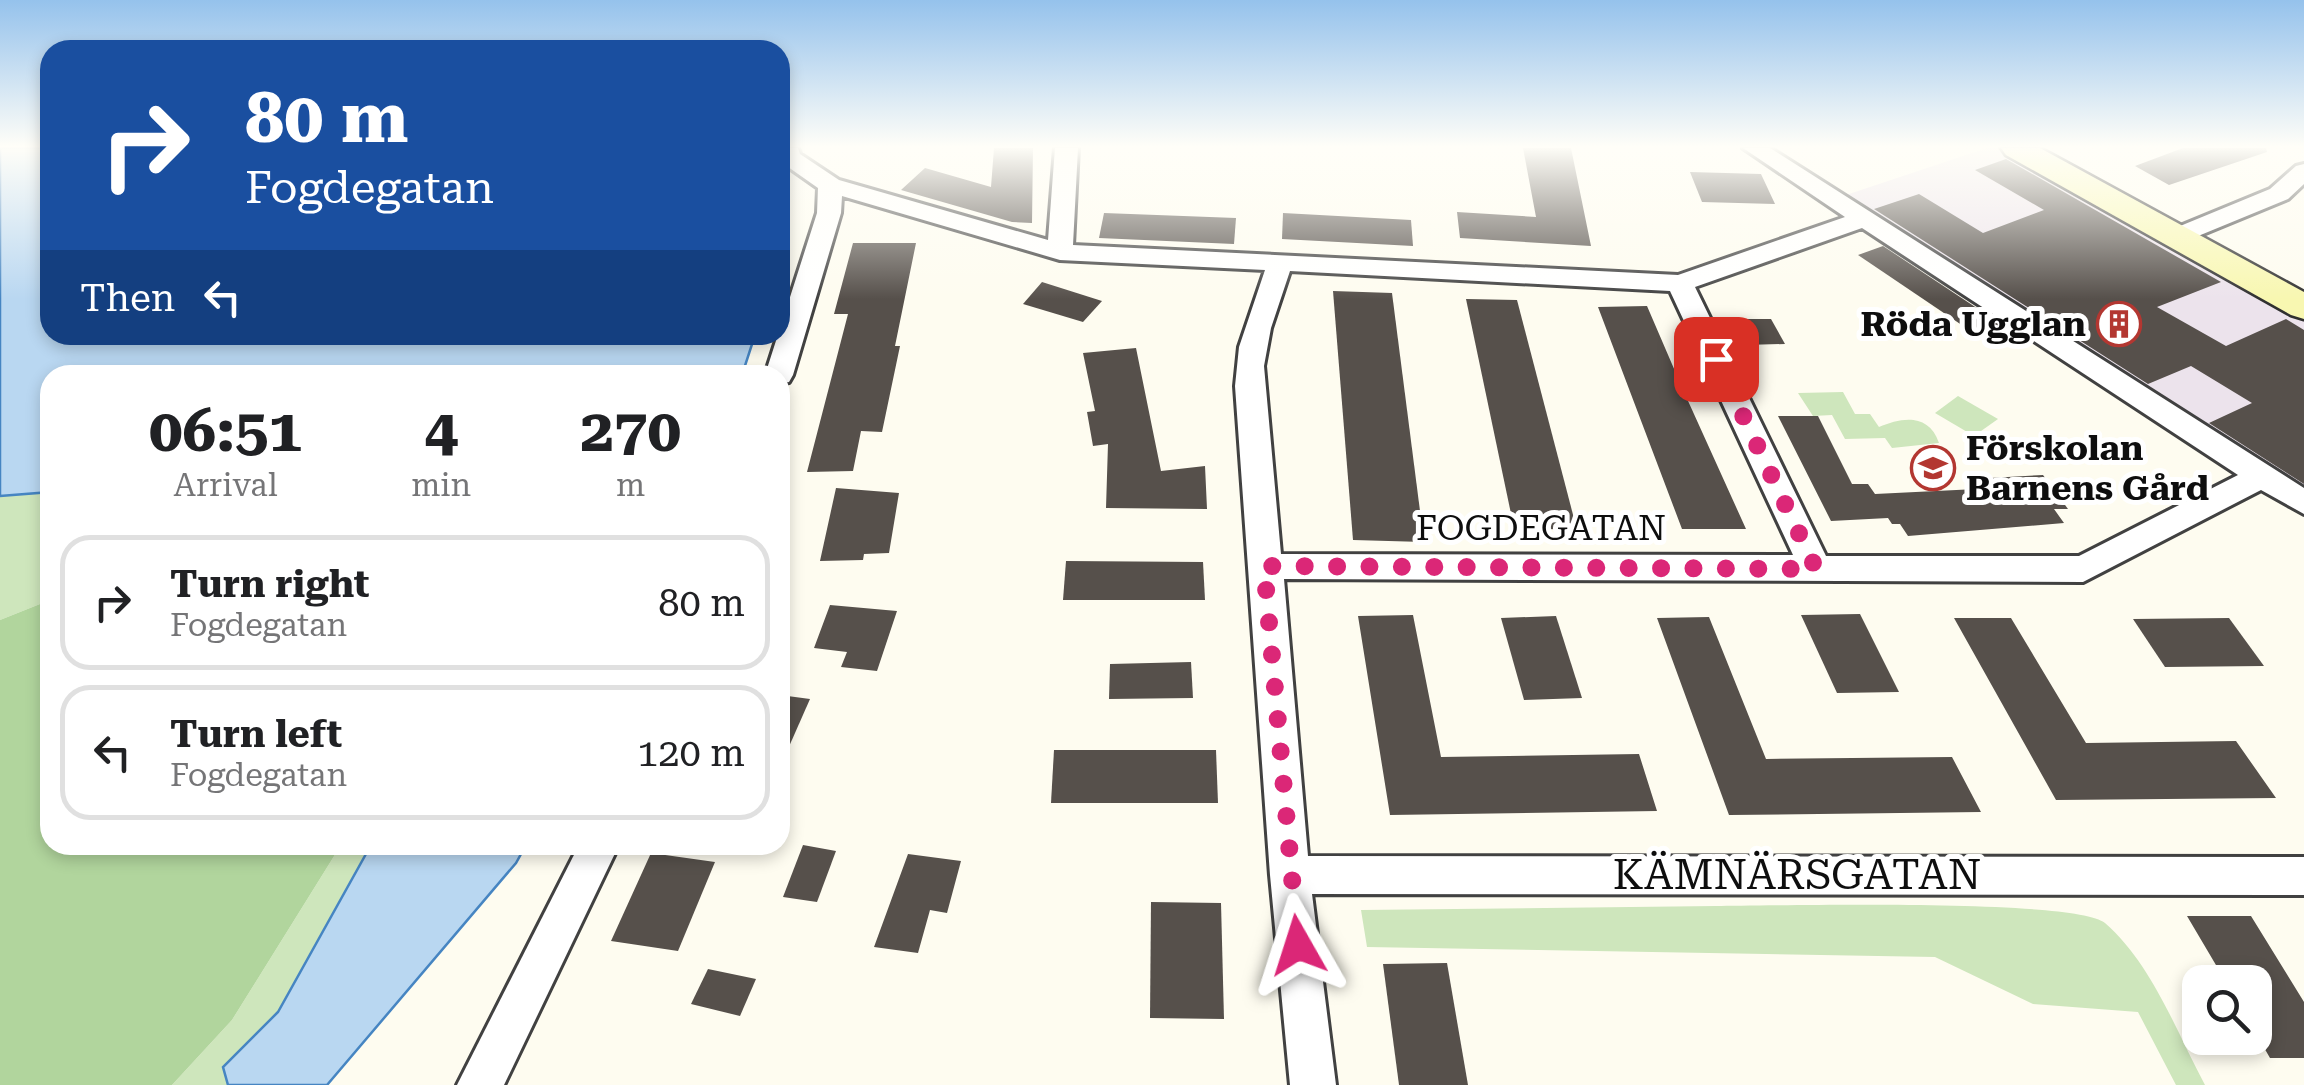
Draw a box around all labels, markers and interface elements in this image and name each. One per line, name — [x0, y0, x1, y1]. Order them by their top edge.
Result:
text: 80 m — [245, 77, 409, 159]
icon: right — [80, 80, 210, 210]
text: Fogdegatan — [245, 161, 494, 214]
icon: left — [195, 270, 250, 325]
text: Then — [80, 276, 175, 320]
building icon: Röda Ugglan — [2096, 301, 2142, 347]
place label: Röda Ugglan — [1860, 304, 2086, 345]
pin — [1674, 317, 1759, 402]
icon: arrive — [1689, 332, 1744, 387]
text: 06:51 — [149, 395, 302, 466]
text: 4 — [424, 395, 458, 466]
text: 270 — [580, 395, 681, 466]
place label: Förskolan Barnens Gård — [1966, 428, 2209, 509]
school or university icon: Förskolan Barnens Gård — [1910, 445, 1956, 491]
text: Arrival — [174, 466, 278, 504]
text: min — [411, 466, 471, 504]
text: m — [616, 466, 645, 504]
street label: FOGDEGATAN — [1416, 508, 1666, 549]
text: Turn right — [170, 562, 369, 606]
icon: right — [85, 575, 140, 630]
text: 80 m — [658, 581, 745, 625]
text: Fogdegatan — [170, 606, 347, 644]
text: Turn left — [170, 712, 342, 756]
icon: left — [85, 725, 140, 780]
text: 120 m — [637, 731, 745, 775]
text: Fogdegatan — [170, 756, 347, 794]
street label: KÄMNÄRSGATAN — [1613, 850, 1981, 899]
position arrow — [1246, 893, 1350, 997]
map controls — [2182, 965, 2272, 1055]
button: search — [2182, 965, 2272, 1055]

